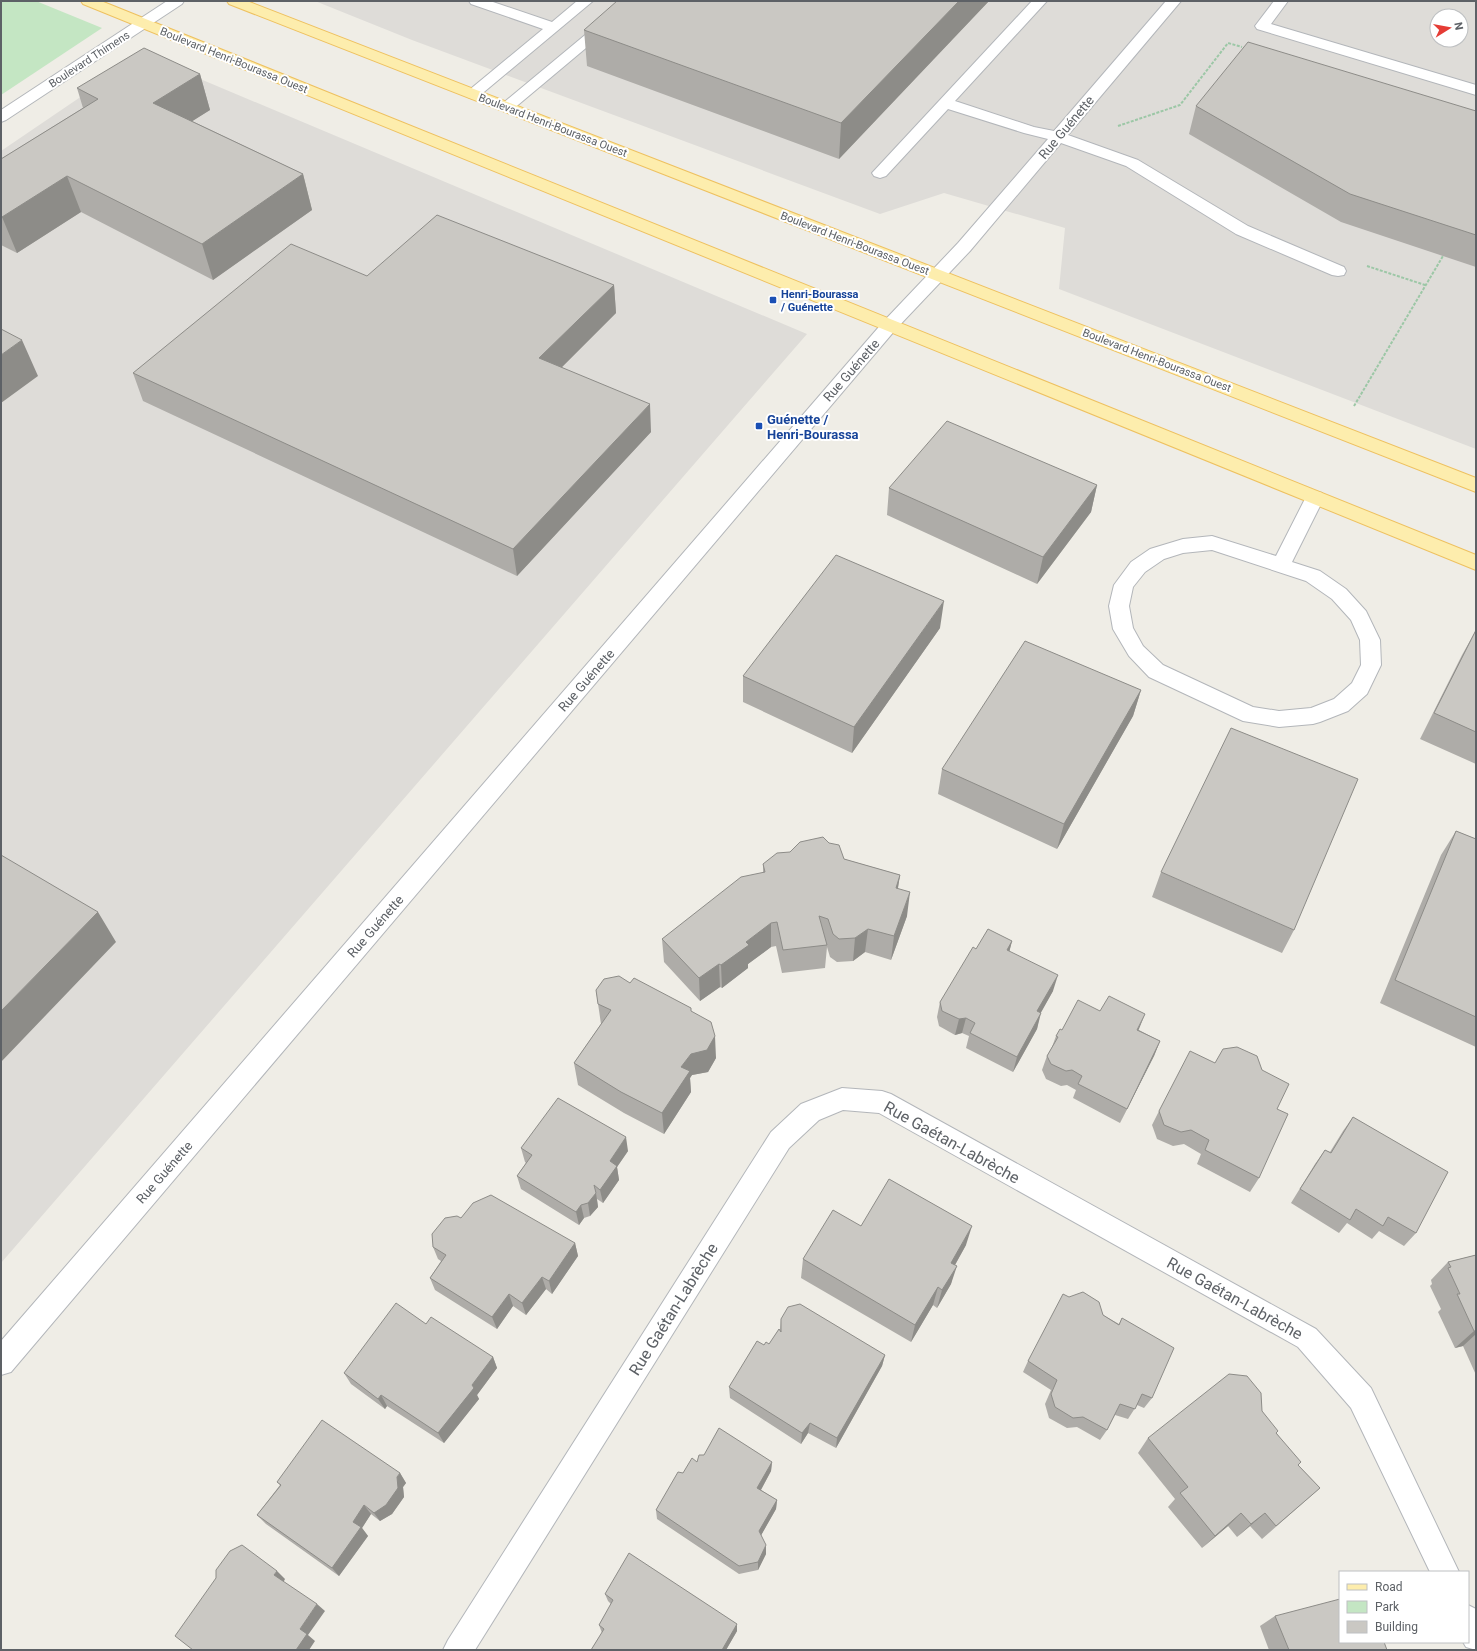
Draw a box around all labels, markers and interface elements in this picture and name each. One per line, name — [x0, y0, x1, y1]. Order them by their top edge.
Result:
north arrow — [1429, 8, 1469, 48]
text: N — [1451, 21, 1465, 31]
street label: Boulevard Henri-Bourassa Ouest — [158, 25, 310, 96]
street label: Boulevard Thimens — [46, 28, 132, 90]
street label: Boulevard Henri-Bourassa Ouest — [477, 91, 629, 160]
street label: Rue Guénette — [1036, 93, 1097, 162]
street label: Boulevard Henri-Bourassa Ouest — [779, 209, 931, 278]
place label: Henri-Bourassa / Guénette — [780, 288, 859, 314]
marker: Henri-Bourassa / Guénette — [768, 295, 778, 305]
street label: Boulevard Henri-Bourassa Ouest — [1081, 326, 1233, 395]
street label: Rue Guénette — [820, 336, 883, 405]
place label: Guénette / Henri-Bourassa — [767, 412, 859, 442]
marker: Guénette / Henri-Bourassa — [754, 421, 764, 431]
street label: Rue Guénette — [555, 646, 618, 715]
street label: Rue Guénette — [344, 892, 407, 961]
street label: Rue Gaétan-Labrèche — [881, 1097, 1023, 1188]
street label: Rue Guénette — [133, 1138, 196, 1207]
street label: Rue Gaétan-Labrèche — [625, 1240, 722, 1379]
street label: Rue Gaétan-Labrèche — [1164, 1253, 1306, 1344]
legend — [1339, 1571, 1469, 1643]
text: Road — [1375, 1580, 1403, 1594]
text: Park — [1375, 1600, 1400, 1614]
text: Building — [1375, 1620, 1418, 1634]

